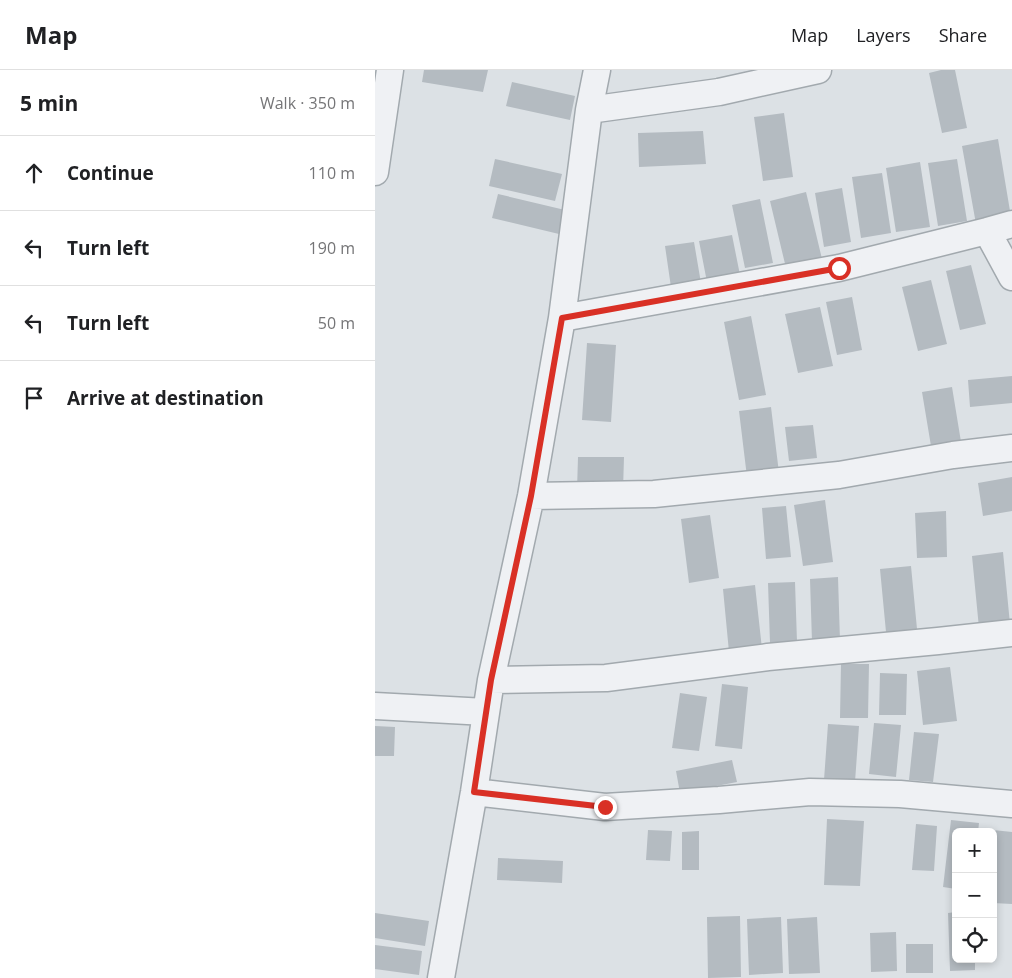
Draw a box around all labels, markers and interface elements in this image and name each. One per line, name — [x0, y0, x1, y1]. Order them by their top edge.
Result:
text: Map — [25, 18, 77, 51]
text: Map — [791, 23, 828, 47]
text: Layers — [856, 23, 911, 47]
text: Share — [939, 23, 987, 47]
text: 5 min — [20, 89, 78, 117]
text: Walk · 350 m — [260, 92, 355, 114]
icon: ahead — [20, 159, 48, 187]
text: Continue — [67, 160, 154, 186]
text: 110 m — [309, 162, 355, 184]
icon: left — [20, 234, 48, 262]
text: Turn left — [67, 235, 149, 261]
text: 190 m — [309, 237, 355, 259]
route start — [828, 257, 851, 280]
icon: left — [20, 309, 48, 337]
text: Turn left — [67, 310, 149, 336]
text: 50 m — [318, 312, 355, 334]
icon: arrive — [20, 384, 48, 412]
text: Arrive at destination — [67, 385, 264, 411]
route end — [594, 796, 617, 819]
map controls — [952, 828, 997, 963]
button: + — [952, 828, 997, 873]
button: − — [952, 873, 997, 918]
button: locate — [952, 918, 997, 963]

